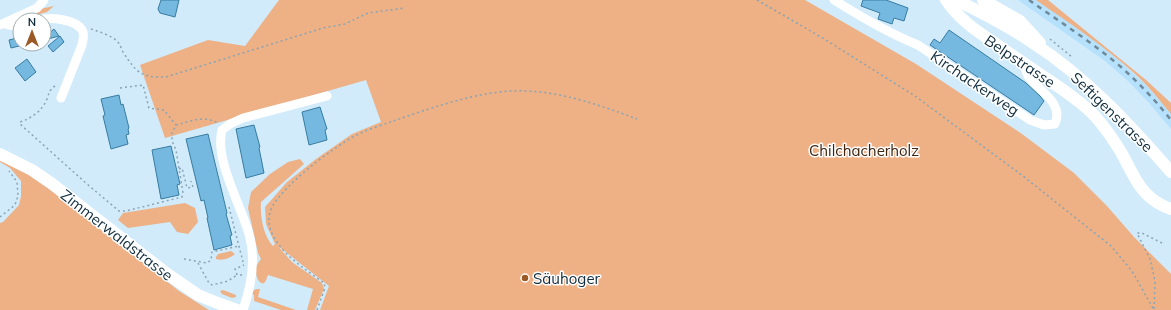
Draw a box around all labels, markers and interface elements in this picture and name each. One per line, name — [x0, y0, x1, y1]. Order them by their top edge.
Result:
north arrow — [12, 12, 52, 52]
text: N — [28, 15, 36, 29]
street label: Belpstrasse — [981, 30, 1059, 92]
street label: Kirchackerweg — [927, 46, 1023, 120]
street label: Seftigenstrasse — [1067, 68, 1157, 156]
park label: Chilchacherholz — [809, 141, 919, 160]
street label: Zimmerwaldstrasse — [57, 185, 177, 285]
place label: Säuhoger — [533, 269, 601, 288]
marker: Säuhoger — [520, 273, 530, 283]

